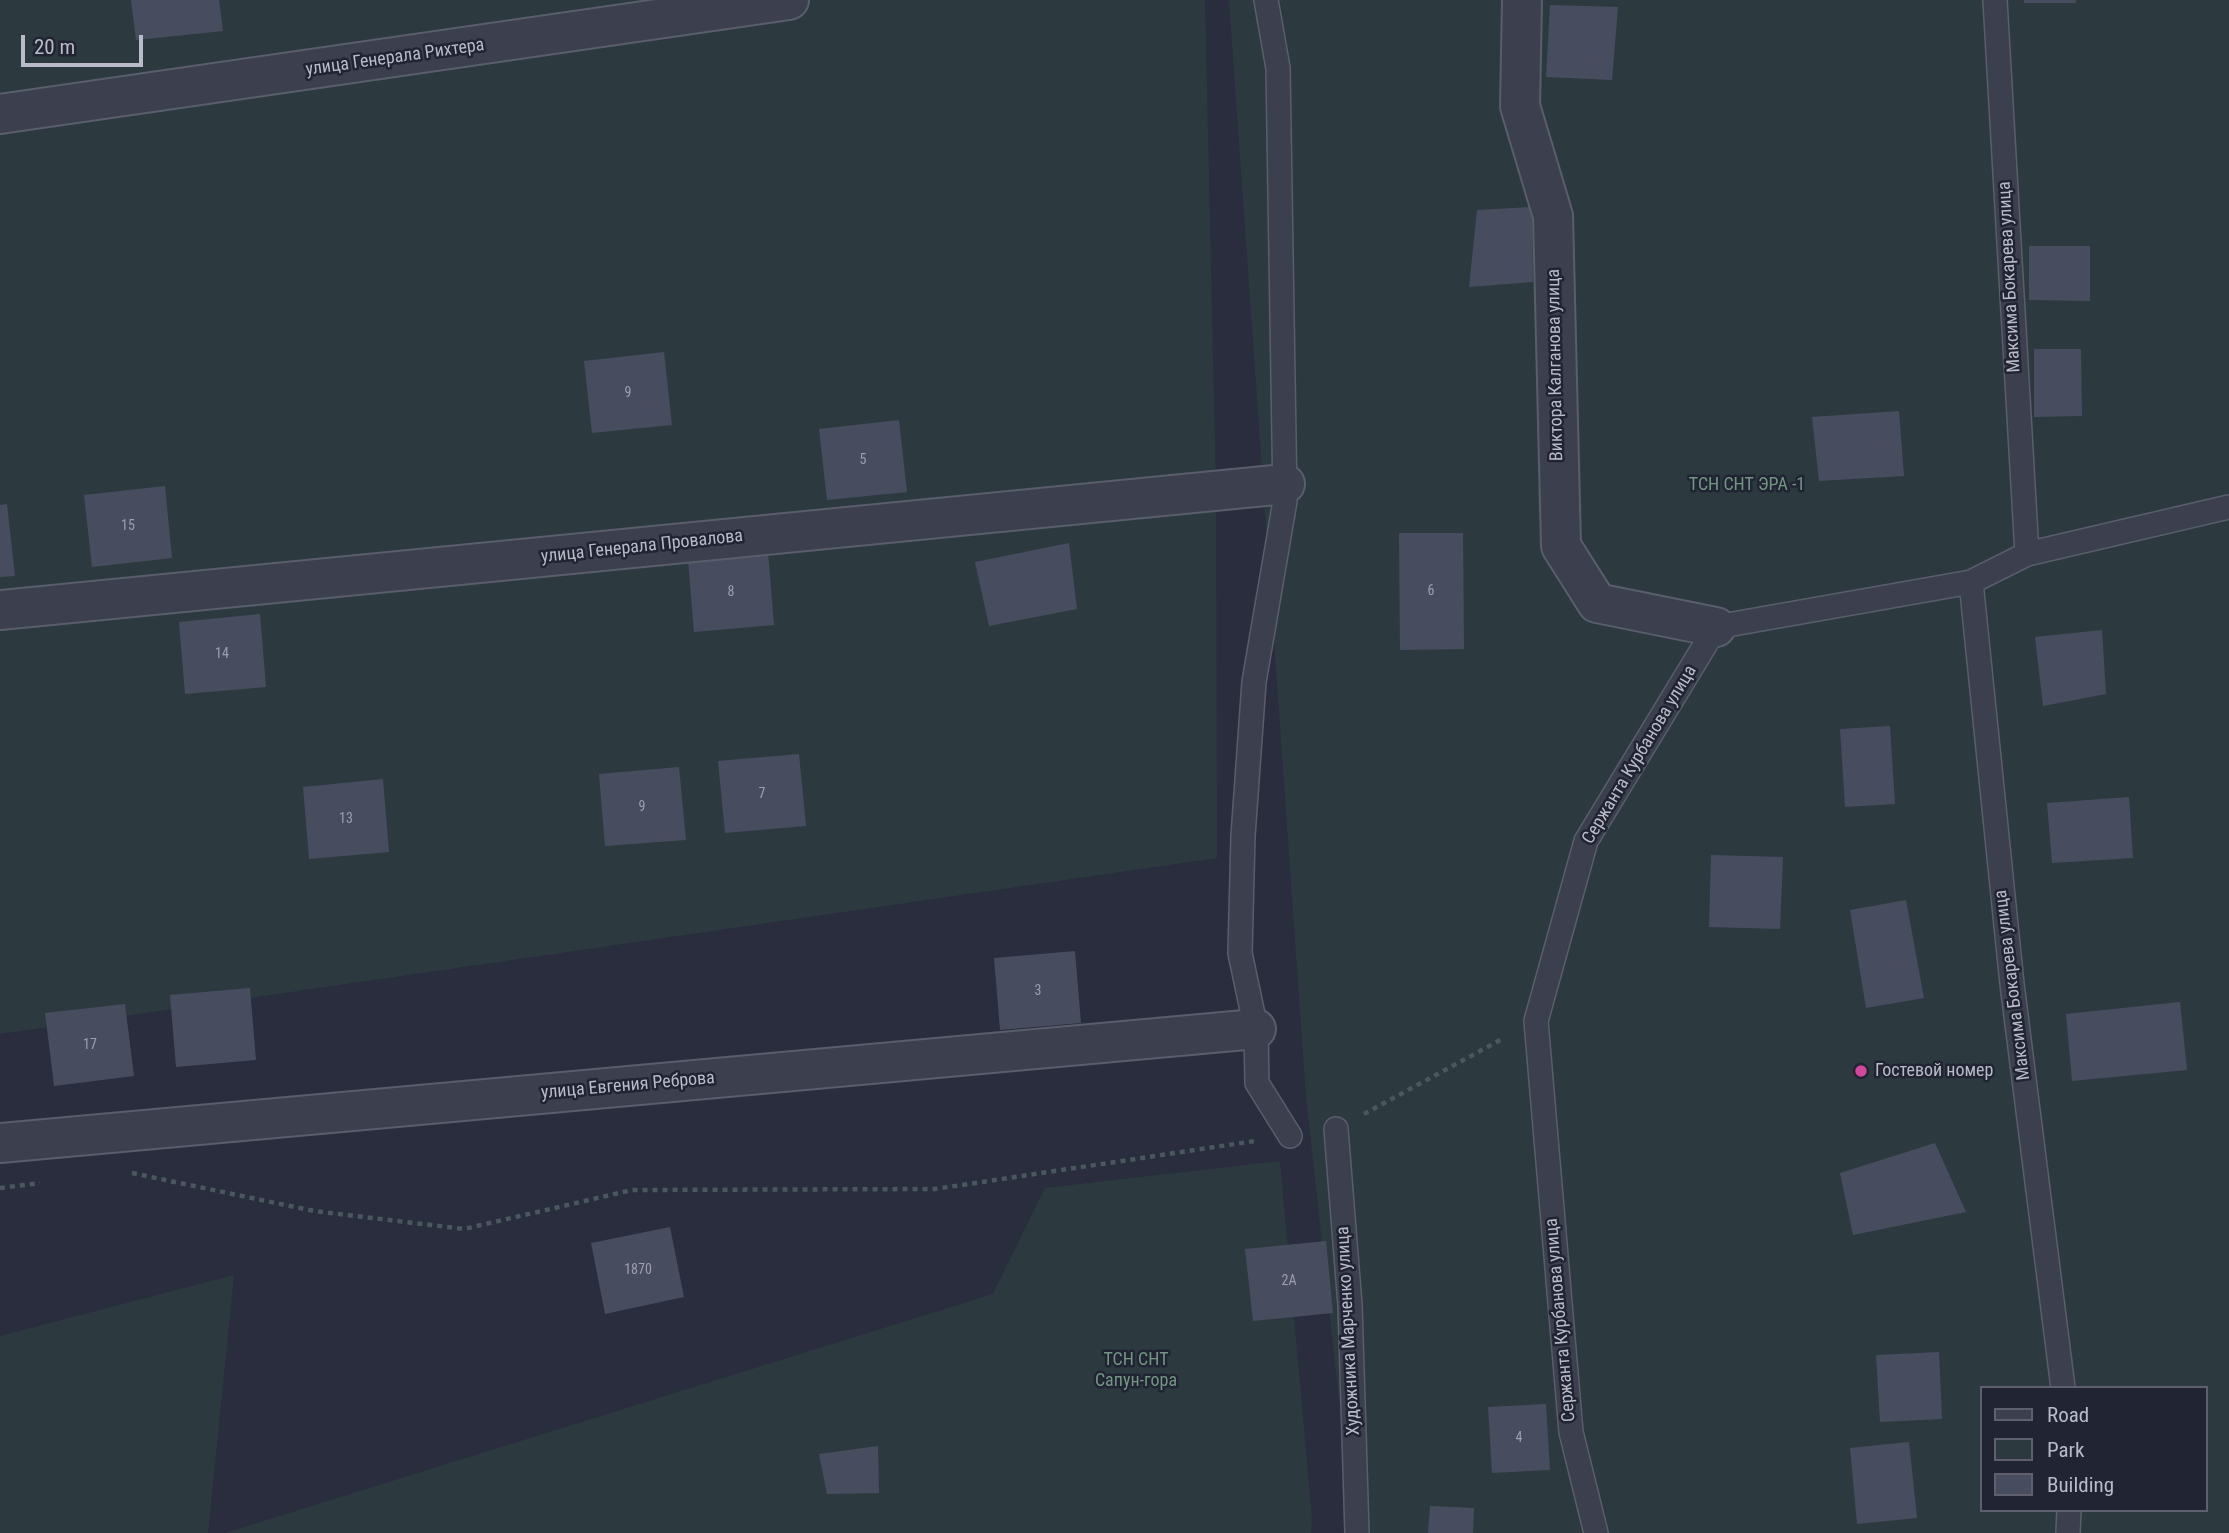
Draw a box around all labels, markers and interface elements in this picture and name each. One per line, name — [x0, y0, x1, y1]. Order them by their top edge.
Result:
scale bar — [24, 21, 147, 65]
text: 20 m — [34, 35, 75, 59]
street label: улица Генерала Рихтера — [304, 35, 486, 81]
street label: Максима Бокарева улица — [1994, 181, 2026, 373]
street label: Виктора Калганова улица — [1544, 269, 1568, 461]
house number: 9 — [625, 385, 631, 401]
house number: 5 — [860, 452, 866, 468]
park label: ТСН СНТ ЭРА -1 — [1689, 474, 1805, 496]
house number: 15 — [121, 518, 135, 534]
street label: улица Генерала Провалова — [540, 526, 744, 568]
house number: 6 — [1428, 583, 1434, 599]
house number: 8 — [728, 584, 734, 600]
house number: 14 — [215, 646, 229, 662]
street label: Сержанта Курбанова улица — [1578, 662, 1702, 848]
house number: 7 — [759, 786, 765, 802]
house number: 9 — [639, 799, 645, 815]
house number: 13 — [339, 811, 353, 827]
street label: Максима Бокарева улица — [1991, 889, 2035, 1081]
house number: 3 — [1035, 983, 1041, 999]
house number: 17 — [83, 1037, 97, 1053]
place label: Гостевой номер — [1875, 1060, 1993, 1082]
marker: Гостевой номер — [1853, 1063, 1869, 1079]
street label: улица Евгения Реброва — [540, 1068, 716, 1104]
street label: Сержанта Курбанова улица — [1541, 1217, 1581, 1423]
street label: Художника Марченко улица — [1333, 1226, 1365, 1436]
house number: 1870 — [624, 1262, 652, 1278]
house number: 2А — [1282, 1273, 1296, 1289]
park label: ТСН СНТ Сапун-гора — [1095, 1349, 1177, 1392]
legend — [1980, 1386, 2208, 1512]
text: Road — [2047, 1403, 2089, 1427]
house number: 4 — [1516, 1430, 1522, 1446]
text: Park — [2047, 1438, 2084, 1462]
text: Building — [2047, 1473, 2114, 1497]

